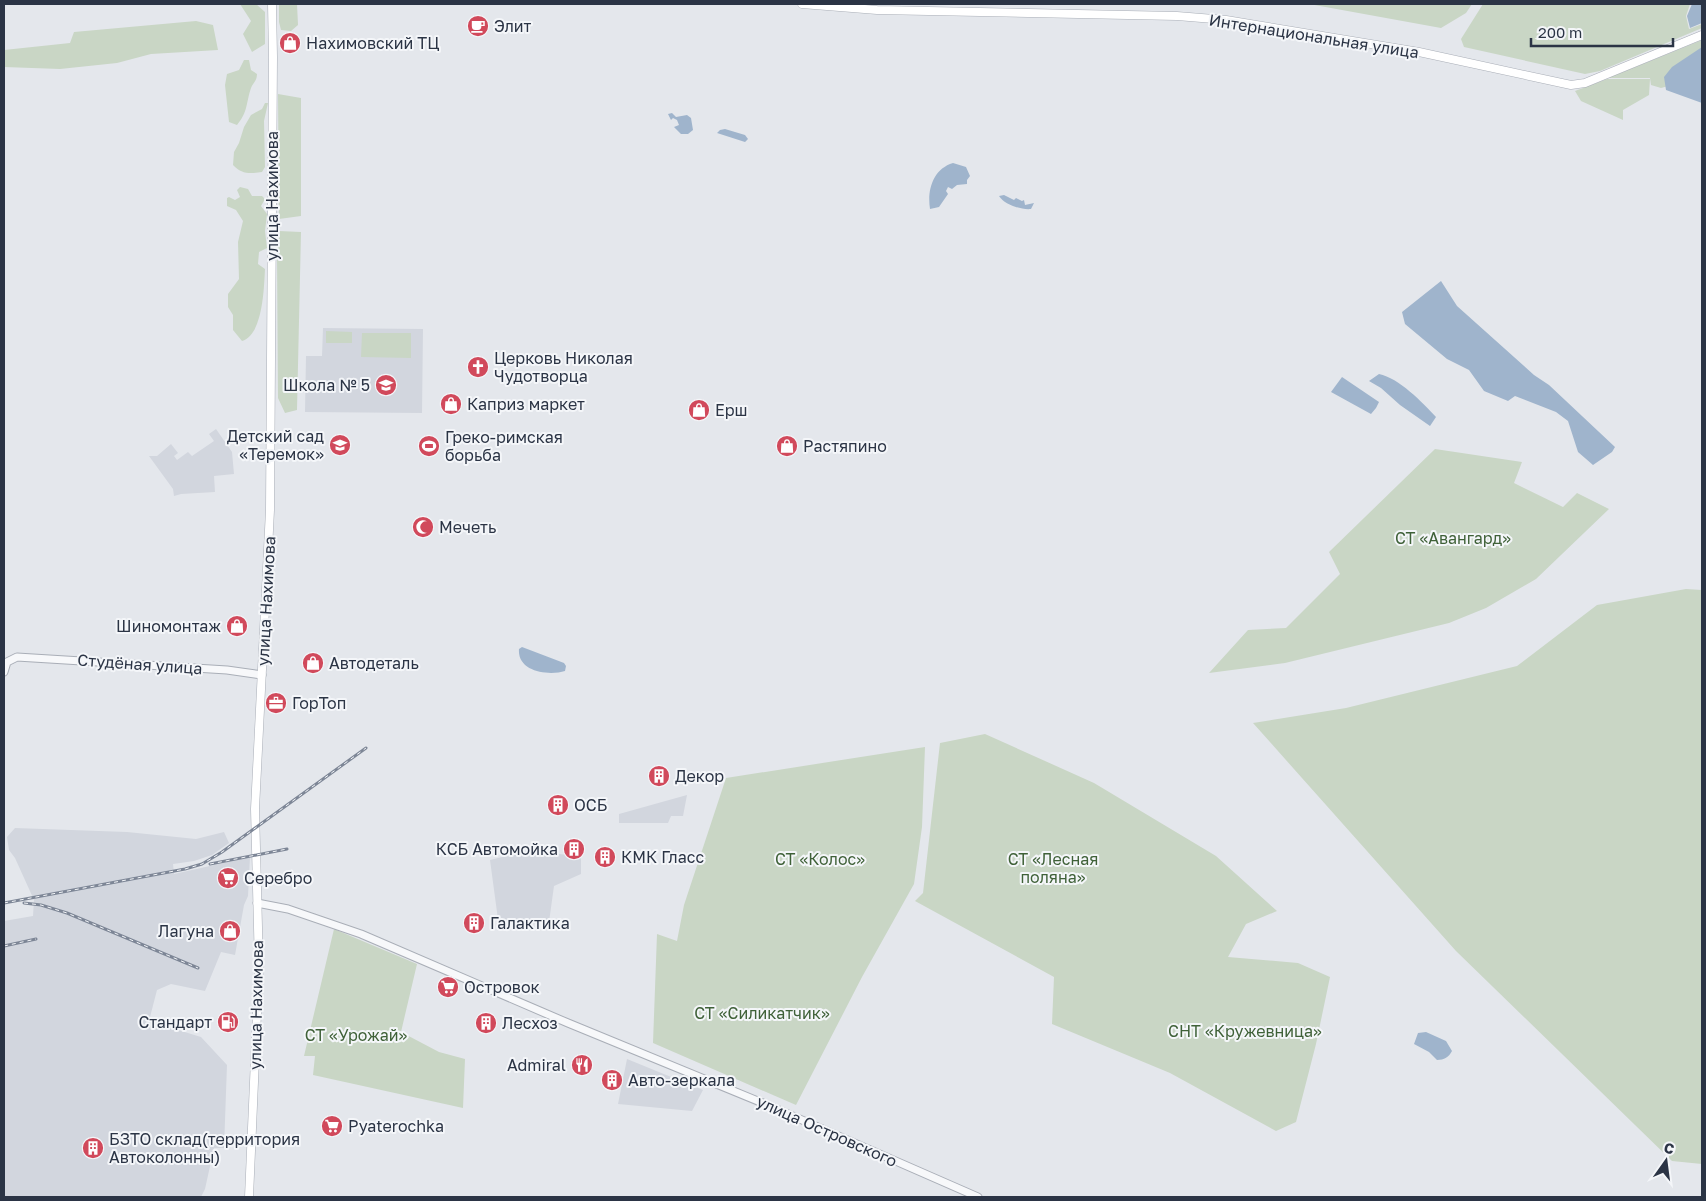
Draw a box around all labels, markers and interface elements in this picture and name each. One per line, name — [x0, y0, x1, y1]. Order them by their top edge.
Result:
street label: Интернациональная улица — [1208, 10, 1420, 62]
cafe icon: Элит — [466, 14, 490, 38]
scale bar — [1531, 15, 1674, 47]
place label: Элит — [494, 16, 532, 36]
text: 200 m — [1538, 23, 1582, 41]
shop icon: Нахимовский ТЦ — [278, 31, 302, 55]
place label: Нахимовский ТЦ — [306, 33, 440, 53]
street label: улица Нахимова — [262, 131, 282, 261]
place label: Церковь Николая Чудотворца — [494, 348, 633, 386]
church icon: Церковь Николая Чудотворца — [466, 355, 490, 379]
school or university icon: Школа № 5 — [374, 373, 398, 397]
place label: Школа № 5 — [283, 375, 370, 395]
shop icon: Каприз маркет — [439, 392, 463, 416]
place label: Каприз маркет — [467, 394, 585, 414]
shop icon: Ерш — [687, 398, 711, 422]
place label: Ерш — [715, 400, 748, 420]
place label: Детский сад «Теремок» — [227, 426, 324, 464]
place label: Греко-римская борьба — [445, 427, 563, 465]
school or university icon: Детский сад «Теремок» — [328, 433, 352, 457]
sports icon: Греко-римская борьба — [417, 434, 441, 458]
shop icon: Растяпино — [775, 434, 799, 458]
place label: Растяпино — [803, 436, 887, 456]
mosque icon: Мечеть — [411, 515, 435, 539]
place label: Мечеть — [439, 517, 496, 537]
park label: СТ «Авангард» — [1395, 528, 1511, 548]
street label: улица Нахимова — [253, 536, 279, 666]
shop icon: Шиномонтаж — [225, 614, 249, 638]
place label: Шиномонтаж — [116, 616, 221, 636]
street label: Студёная улица — [77, 650, 203, 678]
shop icon: Автодеталь — [301, 651, 325, 675]
place label: Автодеталь — [329, 653, 419, 673]
office icon: ГорТоп — [264, 691, 288, 715]
place label: ГорТоп — [292, 693, 346, 713]
building icon: Декор — [647, 764, 671, 788]
place label: Декор — [675, 766, 724, 786]
building icon: ОСБ — [546, 793, 570, 817]
place label: ОСБ — [574, 795, 607, 815]
building icon: КСБ Автомойка — [562, 837, 586, 861]
place label: КСБ Автомойка — [436, 839, 558, 859]
building icon: КМК Гласс — [593, 845, 617, 869]
place label: КМК Гласс — [621, 847, 704, 867]
park label: СТ «Колос» — [775, 849, 865, 869]
park label: СТ «Лесная поляна» — [1008, 849, 1098, 887]
supermarket icon: Серебро — [216, 866, 240, 890]
place label: Серебро — [244, 868, 312, 888]
building icon: Галактика — [462, 911, 486, 935]
place label: Галактика — [490, 913, 570, 933]
shop icon: Лагуна — [218, 919, 242, 943]
place label: Лагуна — [158, 921, 214, 941]
street label: улица Нахимова — [245, 940, 267, 1070]
supermarket icon: Островок — [436, 975, 460, 999]
place label: Островок — [464, 977, 540, 997]
park label: СТ «Силикатчик» — [694, 1003, 830, 1023]
fuel station icon: Стандарт — [216, 1010, 240, 1034]
building icon: Лесхоз — [474, 1011, 498, 1035]
place label: Стандарт — [138, 1012, 212, 1032]
place label: Лесхоз — [502, 1013, 558, 1033]
park label: СНТ «Кружевница» — [1168, 1021, 1322, 1041]
park label: СТ «Урожай» — [305, 1025, 408, 1045]
restaurant icon: Admiral — [570, 1053, 594, 1077]
place label: Admiral — [507, 1055, 566, 1075]
building icon: Авто-зеркала — [600, 1068, 624, 1092]
place label: Авто-зеркала — [628, 1070, 735, 1090]
street label: улица Островского — [754, 1091, 900, 1171]
supermarket icon: Pyaterochka — [320, 1114, 344, 1138]
place label: Pyaterochka — [348, 1116, 444, 1136]
place label: БЗТО склад(территория Автоколонны) — [109, 1129, 300, 1167]
building icon: БЗТО склад(территория Автоколонны) — [81, 1136, 105, 1160]
north arrow — [1641, 1136, 1691, 1186]
text: С — [1662, 1138, 1676, 1157]

